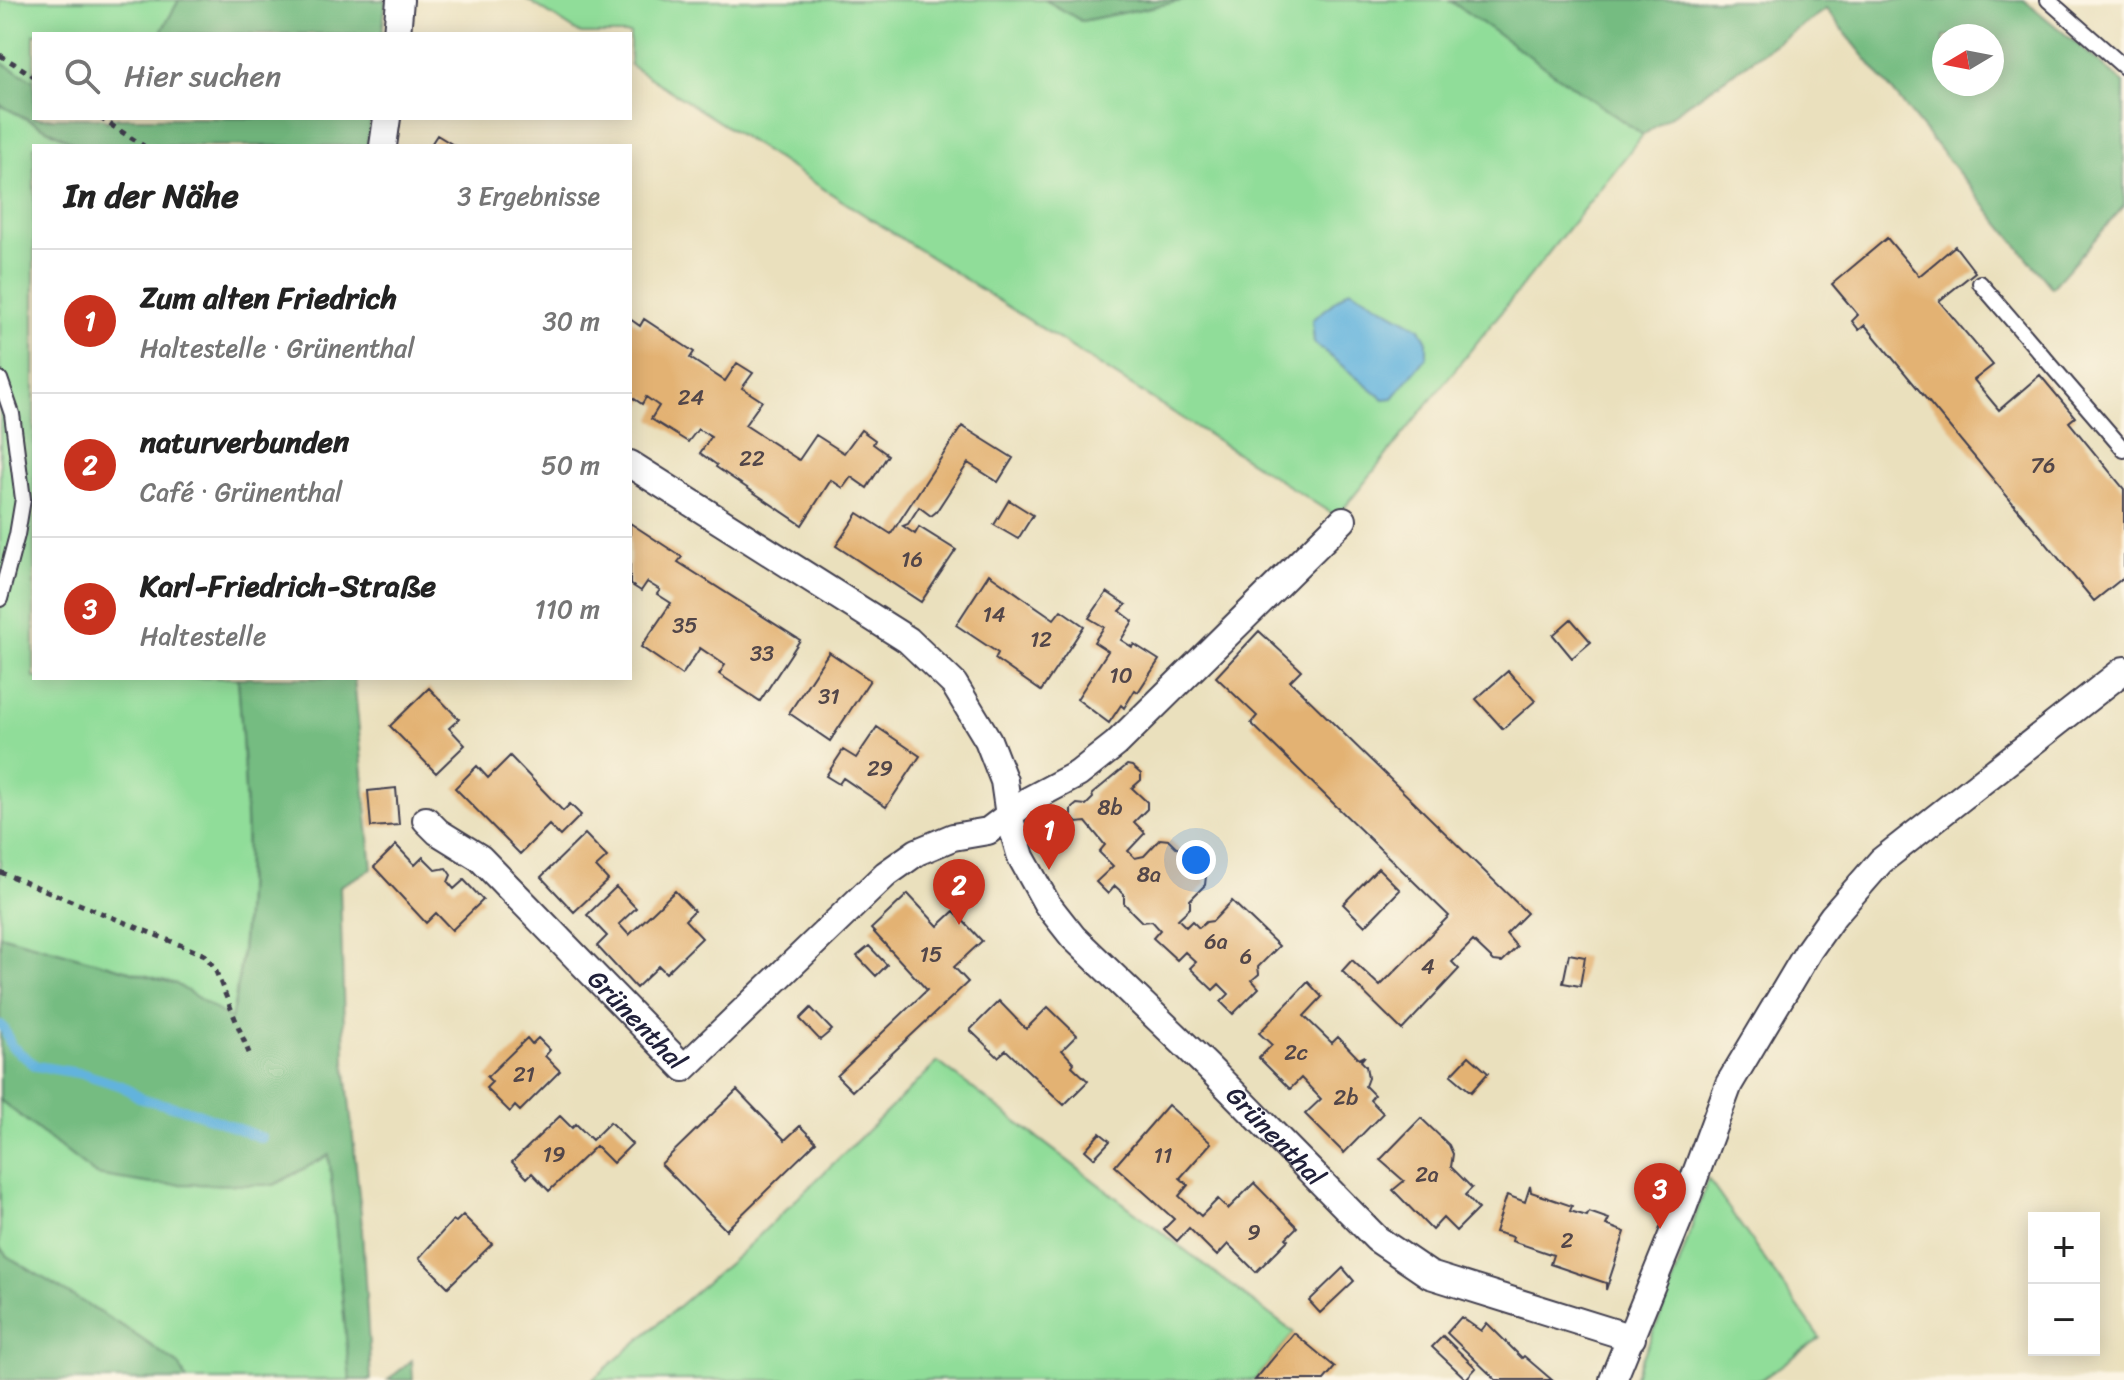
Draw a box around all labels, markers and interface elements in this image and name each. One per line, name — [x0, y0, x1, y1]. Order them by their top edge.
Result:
north arrow — [1932, 24, 2004, 96]
search box — [32, 32, 632, 120]
text: Hier suchen — [124, 49, 281, 103]
icon: search — [60, 54, 104, 98]
text: In der Nähe — [64, 166, 239, 226]
text: 3 Ergebnisse — [457, 173, 600, 219]
text: Zum alten Friedrich — [140, 271, 397, 325]
text: 1 — [84, 298, 96, 344]
text: 30 m — [543, 298, 600, 344]
text: Haltestelle · Grünenthal — [140, 325, 415, 371]
house number: 24 — [678, 378, 704, 417]
text: naturverbunden — [140, 415, 349, 469]
house number: 22 — [739, 439, 765, 478]
text: 2 — [82, 442, 98, 488]
text: 50 m — [541, 442, 600, 488]
house number: 76 — [2030, 446, 2056, 485]
text: Café · Grünenthal — [140, 469, 342, 515]
house number: 16 — [901, 540, 923, 579]
text: Karl-Friedrich-Straße — [140, 559, 436, 613]
text: 3 — [83, 586, 97, 632]
text: 110 m — [535, 586, 600, 632]
house number: 14 — [982, 595, 1006, 634]
house number: 35 — [672, 606, 698, 645]
text: Haltestelle — [140, 613, 266, 659]
house number: 12 — [1030, 620, 1052, 659]
house number: 33 — [750, 634, 774, 673]
house number: 10 — [1109, 656, 1133, 695]
house number: 31 — [818, 677, 840, 716]
house number: 29 — [867, 749, 893, 788]
house number: 8b — [1097, 788, 1123, 827]
pin: 1 — [1023, 804, 1075, 870]
your location — [1176, 840, 1216, 880]
house number: 8a — [1137, 855, 1161, 894]
pin: 2 — [933, 859, 985, 925]
house number: 6a — [1204, 922, 1228, 961]
house number: 15 — [920, 935, 942, 974]
house number: 6 — [1240, 937, 1252, 976]
house number: 4 — [1421, 947, 1435, 986]
street label: Grünenthal — [576, 958, 699, 1082]
house number: 2c — [1284, 1033, 1308, 1072]
house number: 21 — [513, 1055, 535, 1094]
street label: Grünenthal — [1214, 1074, 1337, 1198]
house number: 2b — [1334, 1078, 1358, 1117]
house number: 19 — [543, 1135, 565, 1174]
house number: 11 — [1154, 1136, 1172, 1175]
house number: 2a — [1415, 1155, 1439, 1194]
pin: 3 — [1634, 1163, 1686, 1229]
map controls — [2028, 1212, 2100, 1356]
button: + — [2028, 1212, 2100, 1284]
house number: 9 — [1247, 1213, 1261, 1252]
house number: 2 — [1561, 1221, 1574, 1260]
button: − — [2028, 1284, 2100, 1356]

